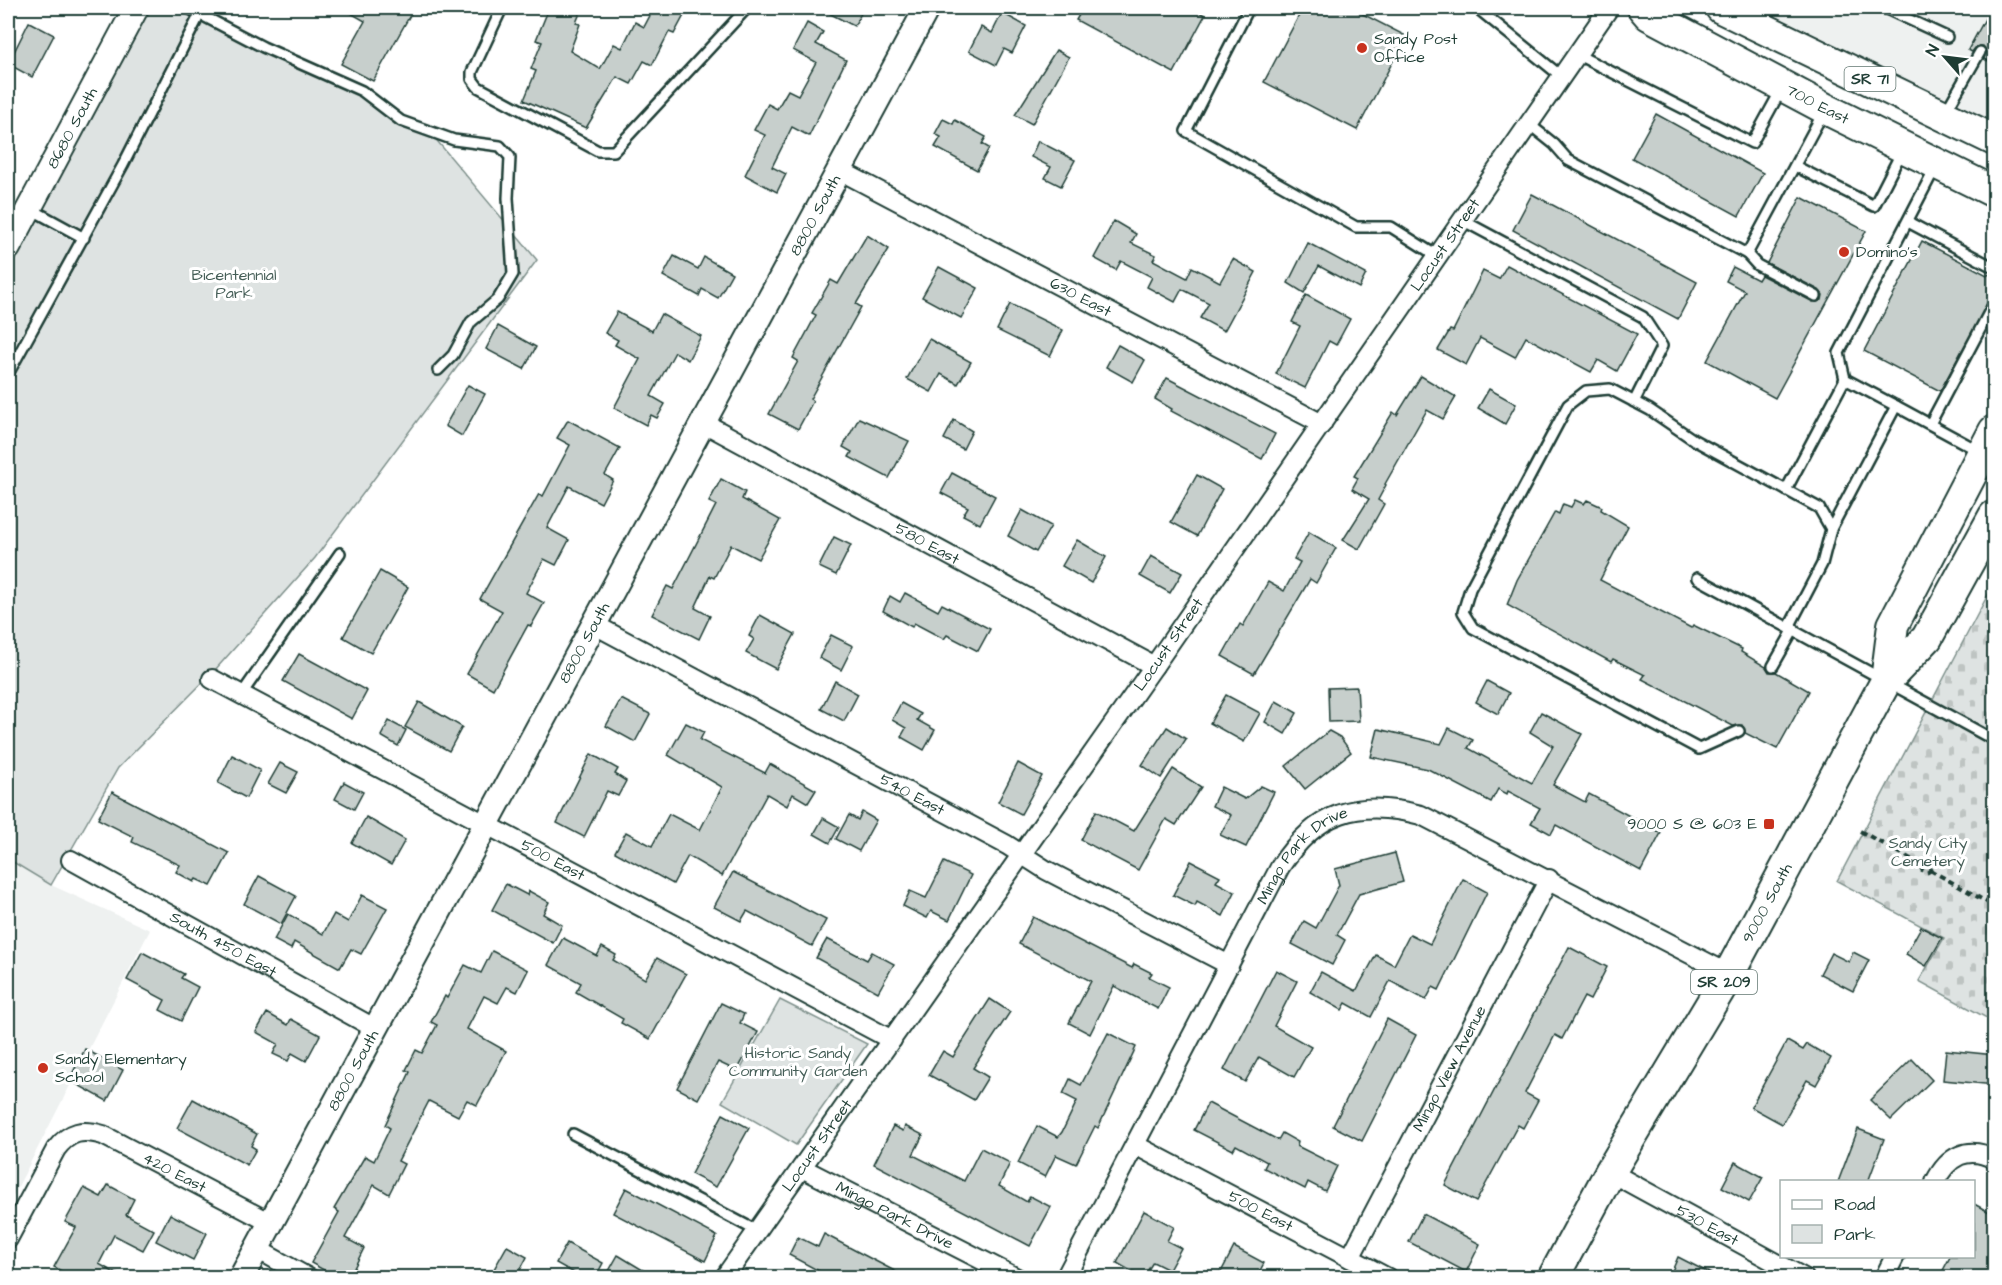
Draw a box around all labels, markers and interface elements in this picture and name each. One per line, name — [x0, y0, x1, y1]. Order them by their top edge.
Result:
north arrow — [1915, 27, 1975, 87]
place label: Sandy Post Office — [1374, 28, 1458, 68]
marker: Sandy Post Office — [1355, 41, 1369, 55]
text: N — [1921, 41, 1945, 60]
road number: SR 71 — [1844, 67, 1896, 91]
street label: 700 East — [1782, 79, 1853, 130]
street label: 8680 South — [41, 83, 103, 172]
street label: 8800 South — [784, 171, 846, 260]
street label: Locust Street — [1405, 193, 1485, 296]
place label: Domino's — [1856, 241, 1918, 263]
marker: Domino's — [1837, 245, 1851, 259]
park label: Bicentennial Park — [192, 264, 276, 304]
street label: 630 East — [1046, 272, 1116, 323]
street label: 580 East — [891, 517, 964, 570]
street label: Locust Street — [1129, 593, 1209, 695]
street label: 8800 South — [553, 598, 615, 687]
street label: 540 East — [876, 768, 949, 821]
street label: Mingo Park Drive — [1251, 801, 1351, 908]
place label: 9000 S @ 603 E — [1627, 813, 1758, 835]
marker: 9000 S @ 603 E — [1762, 817, 1776, 831]
park label: Sandy City Cemetery — [1889, 832, 1968, 873]
street label: 500 East — [517, 834, 589, 886]
street label: 9000 South — [1737, 859, 1798, 947]
street label: South 450 East — [166, 906, 281, 983]
road number: SR 209 — [1691, 970, 1757, 994]
street label: Mingo View Avenue — [1407, 1001, 1492, 1136]
street label: 8800 South — [322, 1026, 384, 1115]
park label: Historic Sandy Community Garden — [729, 1042, 867, 1083]
place label: Sandy Elementary School — [55, 1048, 187, 1088]
marker: Sandy Elementary School — [36, 1061, 50, 1075]
street label: Locust Street — [777, 1094, 858, 1196]
street label: 420 East — [139, 1147, 211, 1198]
street label: Mingo Park Drive — [832, 1176, 957, 1255]
legend — [1780, 1180, 1975, 1258]
street label: 500 East — [1225, 1185, 1297, 1237]
text: Road — [1834, 1192, 1875, 1217]
street label: 530 East — [1672, 1199, 1743, 1251]
text: Park — [1834, 1222, 1876, 1247]

